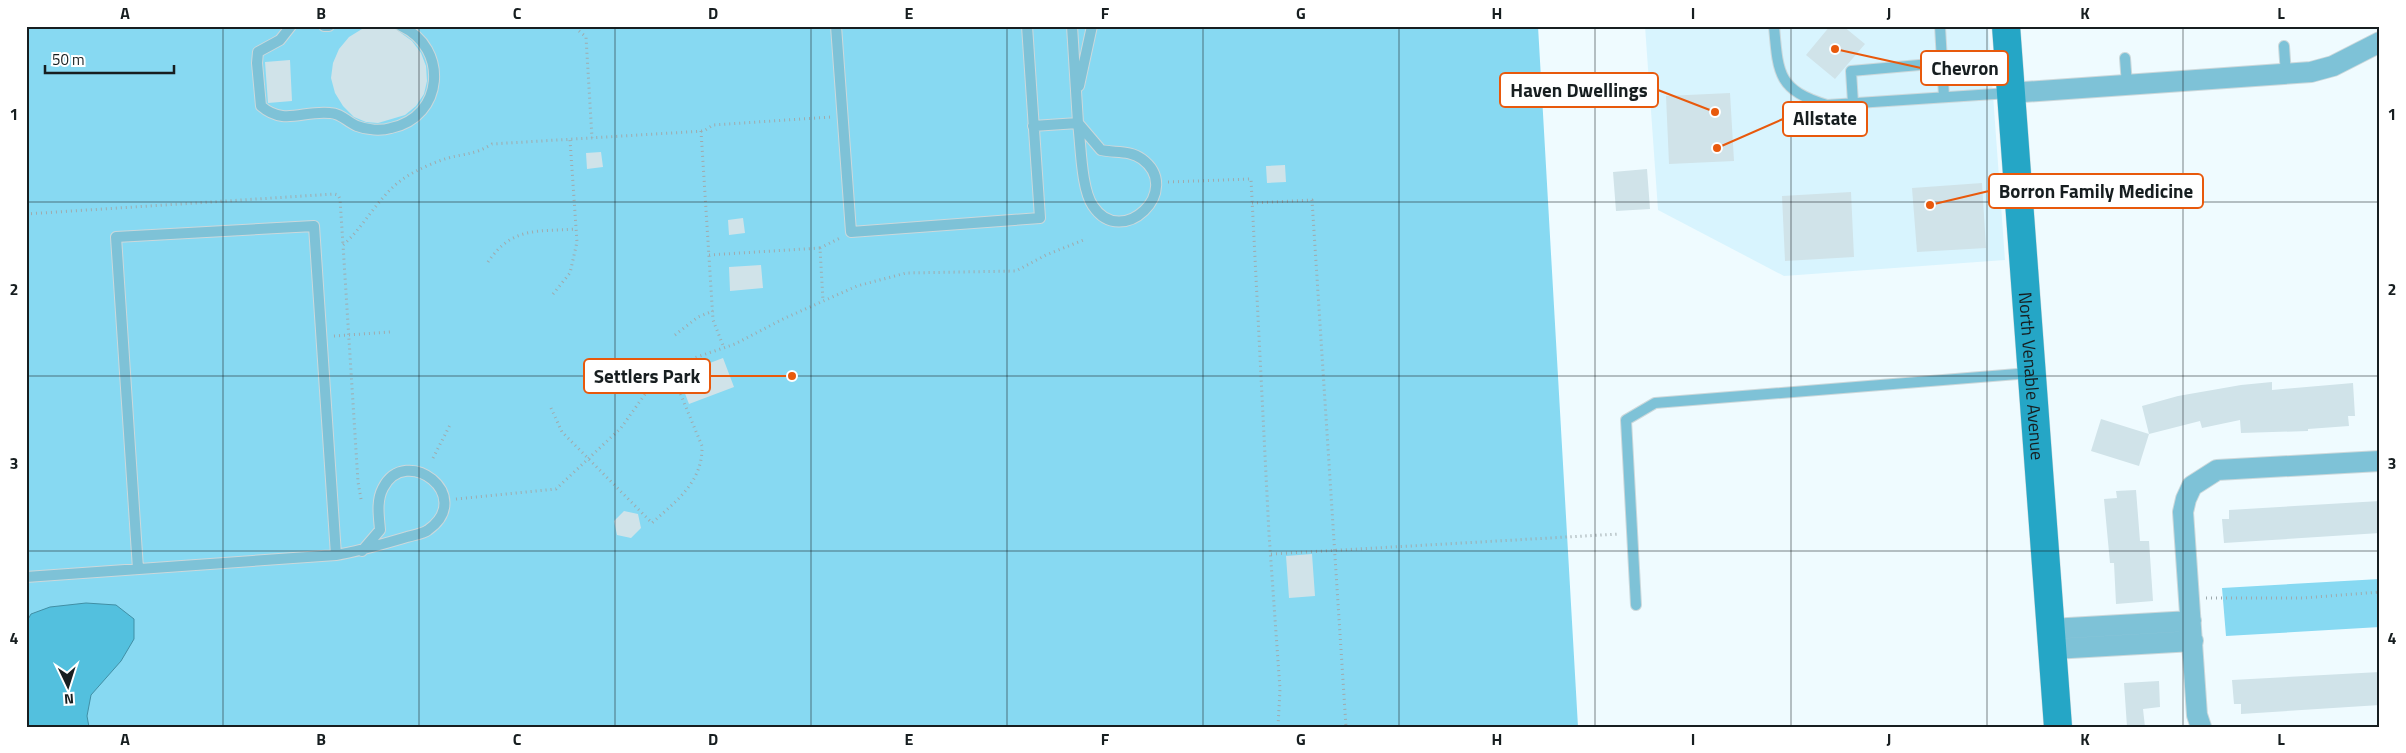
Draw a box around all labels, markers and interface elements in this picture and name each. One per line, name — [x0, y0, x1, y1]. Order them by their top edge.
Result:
text: A — [120, 1, 130, 25]
text: B — [316, 1, 326, 25]
text: C — [513, 1, 522, 25]
text: D — [708, 1, 718, 25]
text: E — [905, 1, 914, 25]
text: F — [1101, 1, 1110, 25]
text: G — [1296, 1, 1306, 25]
text: H — [1492, 1, 1502, 25]
text: I — [1691, 1, 1695, 25]
text: J — [1887, 1, 1891, 25]
text: K — [2080, 1, 2090, 25]
text: L — [2277, 1, 2285, 25]
scale bar — [45, 42, 174, 74]
text: 50 m — [52, 48, 85, 71]
callout: Chevron — [1921, 51, 2008, 85]
text: Chevron — [1931, 53, 1999, 82]
callout: Haven Dwellings — [1500, 73, 1658, 107]
text: Haven Dwellings — [1510, 75, 1648, 104]
text: 1 — [10, 102, 18, 126]
callout: Allstate — [1783, 102, 1867, 136]
text: 1 — [2388, 102, 2396, 126]
text: Allstate — [1793, 103, 1857, 132]
callout: Borron Family Medicine — [1989, 174, 2203, 208]
text: Borron Family Medicine — [1999, 176, 2194, 205]
text: 2 — [10, 277, 18, 301]
text: 2 — [2388, 277, 2396, 301]
street label: North Venable Avenue — [2012, 291, 2052, 461]
callout: Settlers Park — [584, 359, 710, 393]
text: Settlers Park — [594, 361, 700, 390]
text: 3 — [10, 451, 18, 475]
text: 3 — [2388, 451, 2396, 475]
text: 4 — [10, 626, 19, 650]
text: 4 — [2388, 626, 2397, 650]
north arrow — [42, 660, 92, 710]
text: N — [63, 689, 75, 710]
text: A — [120, 727, 130, 751]
text: B — [316, 727, 326, 751]
text: C — [513, 727, 522, 751]
text: D — [708, 727, 718, 751]
text: E — [905, 727, 914, 751]
text: F — [1101, 727, 1110, 751]
text: G — [1296, 727, 1306, 751]
text: H — [1492, 727, 1502, 751]
text: I — [1691, 727, 1695, 751]
text: J — [1887, 727, 1891, 751]
text: K — [2080, 727, 2090, 751]
text: L — [2277, 727, 2285, 751]

